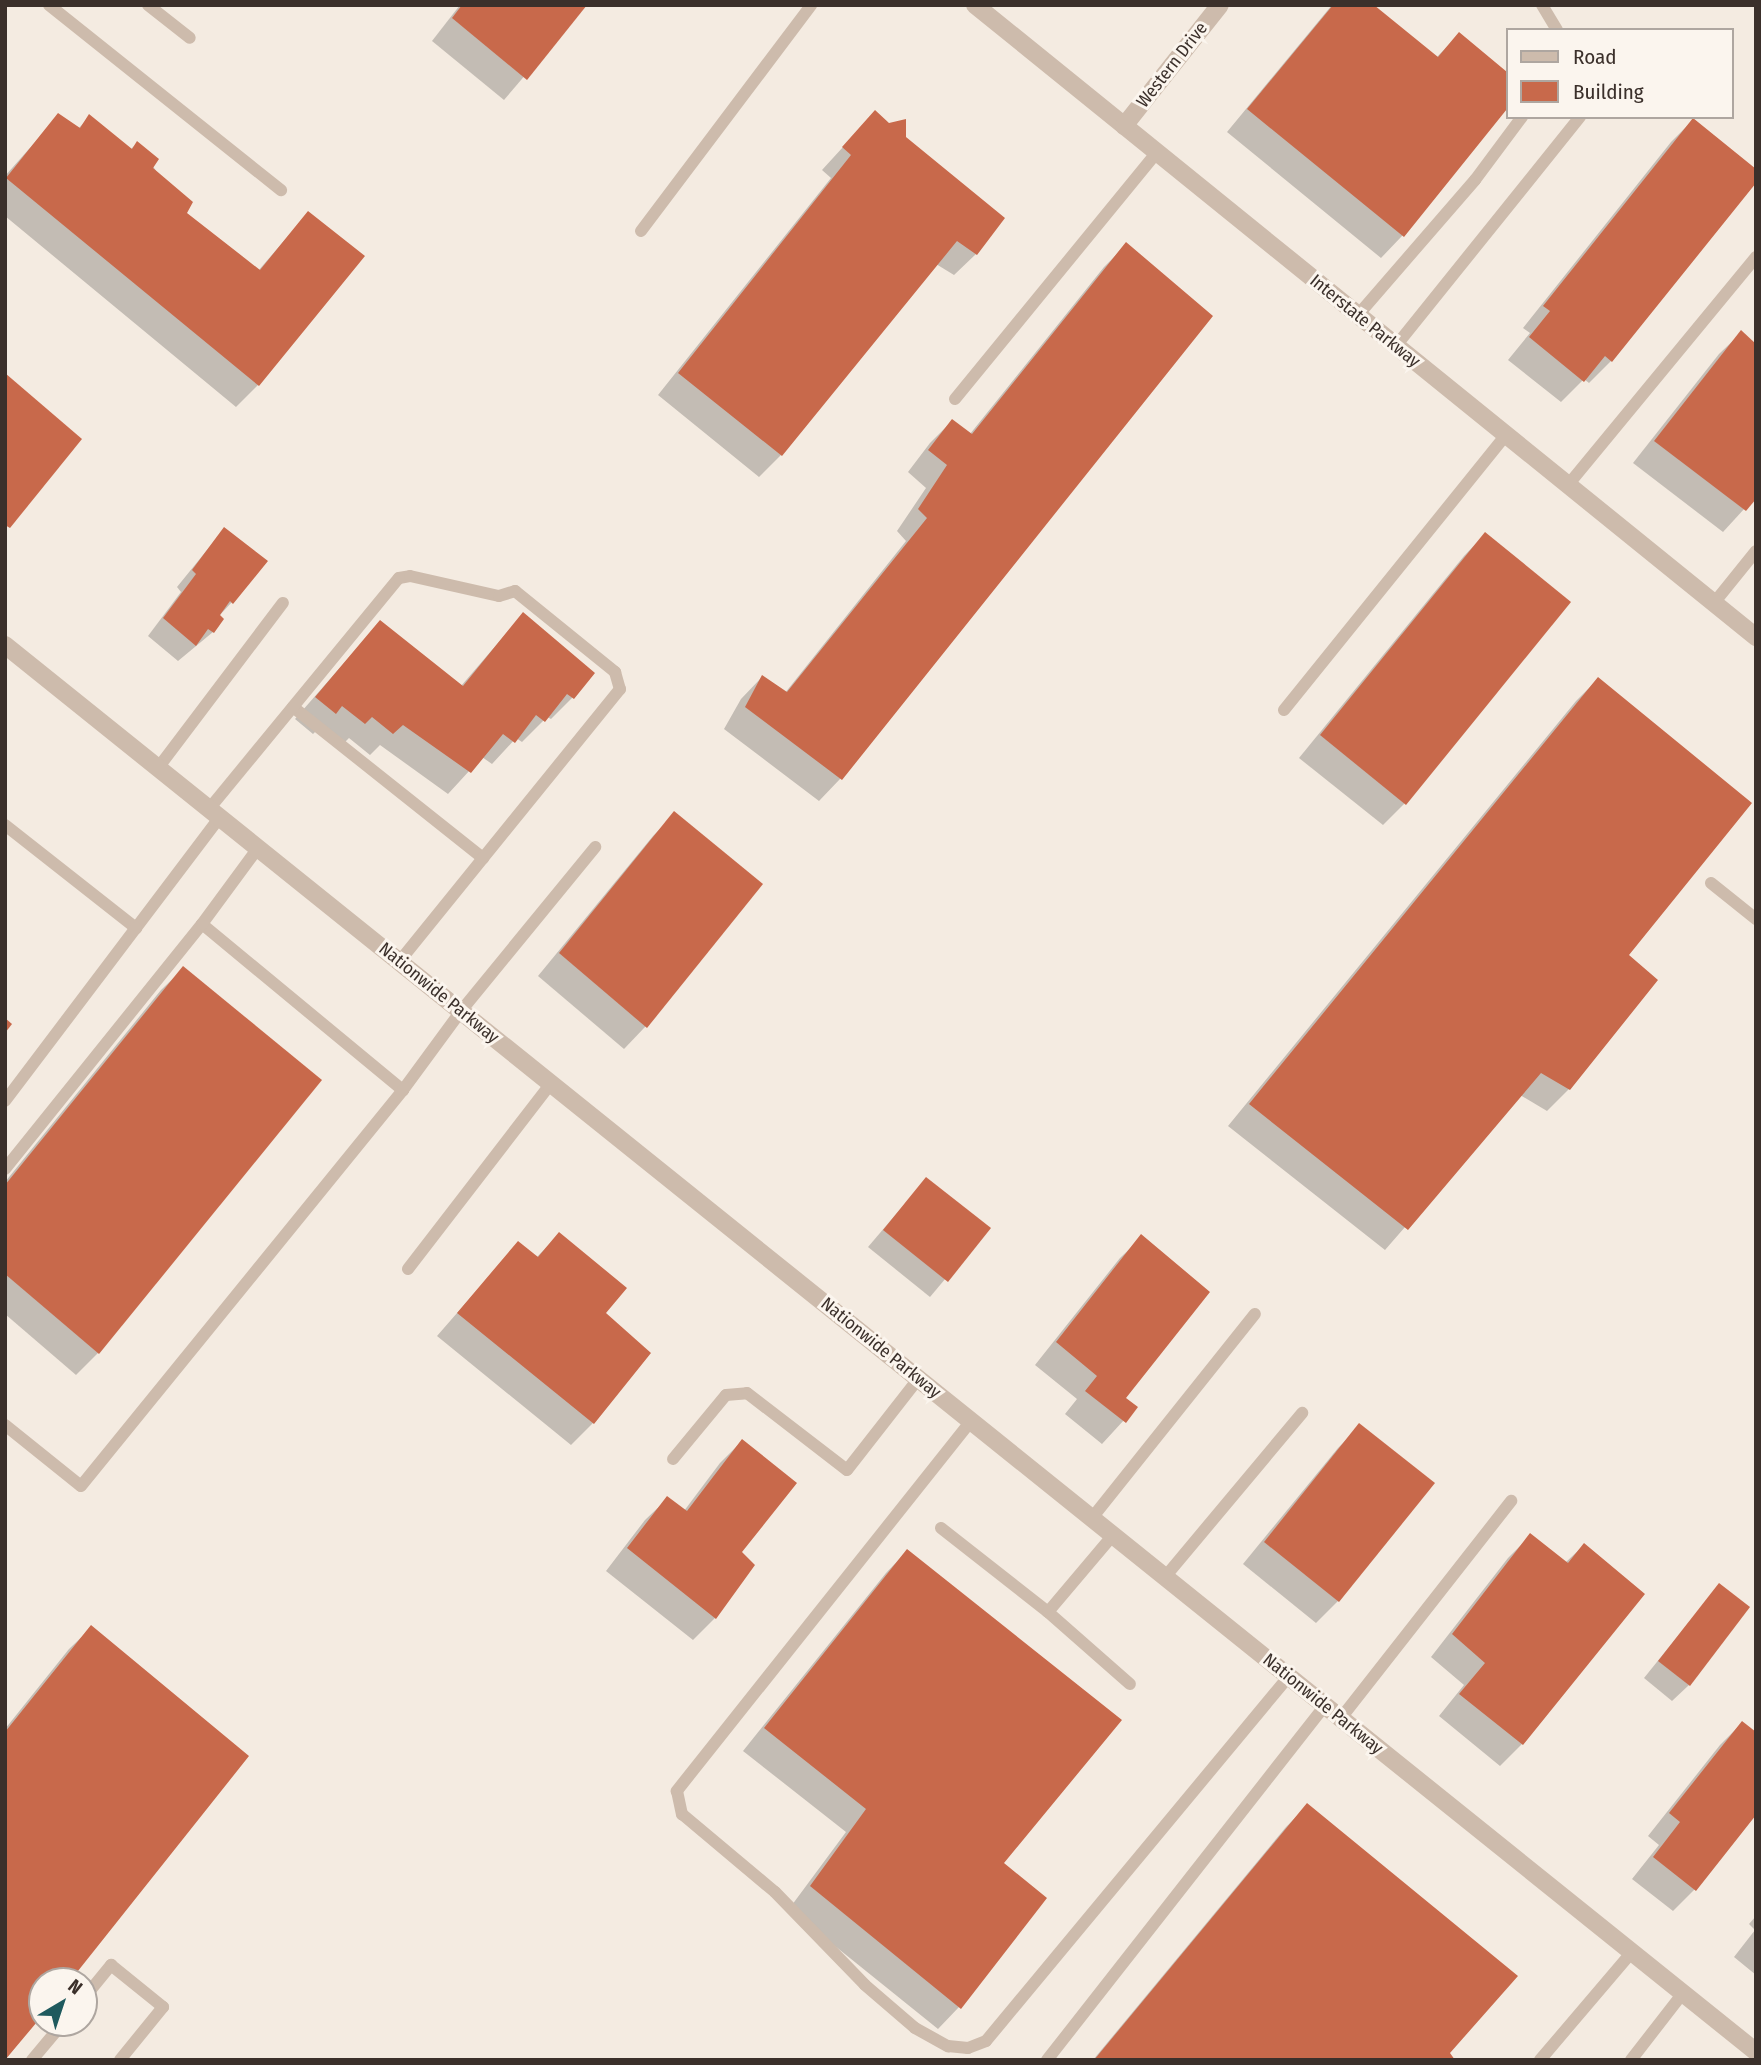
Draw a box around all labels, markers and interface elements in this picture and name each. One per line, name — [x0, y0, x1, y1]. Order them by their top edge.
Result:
street label: Western Drive — [1132, 18, 1212, 112]
legend — [1506, 28, 1733, 119]
text: Road — [1573, 44, 1617, 70]
text: Building — [1573, 79, 1644, 105]
street label: Interstate Parkway — [1305, 270, 1425, 372]
street label: Nationwide Parkway — [375, 938, 503, 1048]
street label: Nationwide Parkway — [817, 1293, 945, 1403]
street label: Nationwide Parkway — [1259, 1649, 1387, 1759]
north arrow — [28, 1967, 98, 2037]
text: N — [64, 1974, 87, 1999]

